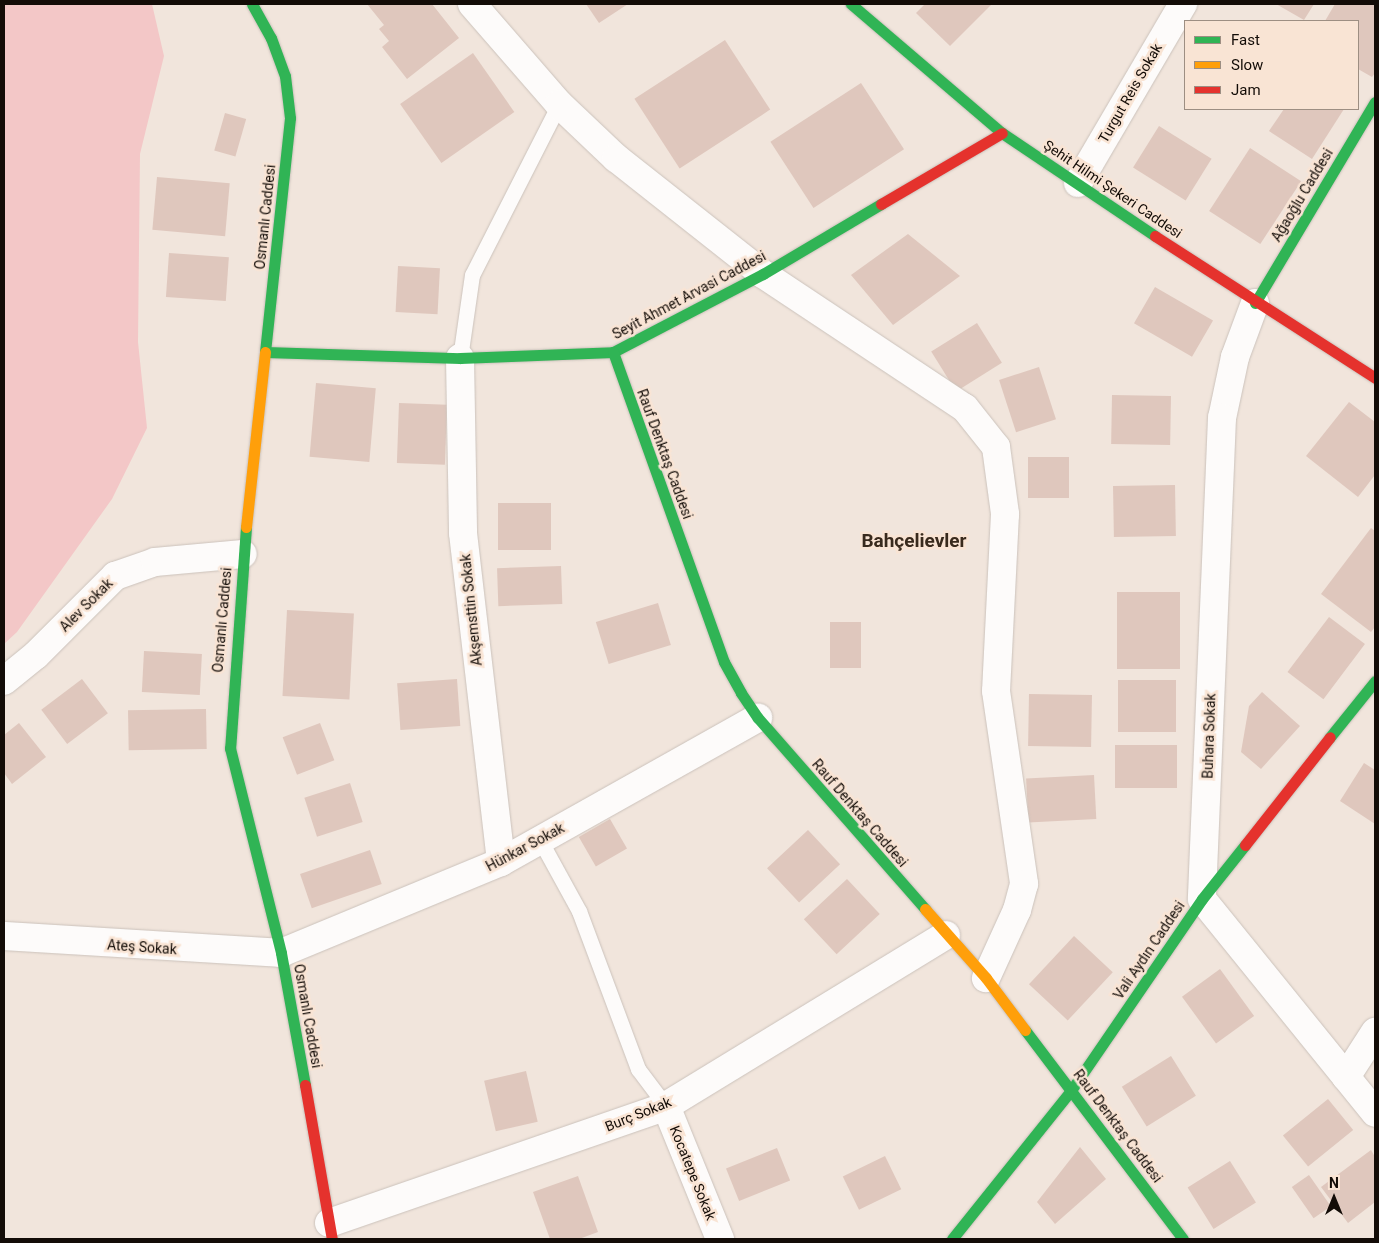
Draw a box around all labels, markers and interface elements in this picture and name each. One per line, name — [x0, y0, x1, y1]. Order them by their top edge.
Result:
legend — [1184, 20, 1359, 110]
text: Fast — [1231, 31, 1260, 49]
street label: Turgut Reis Sokak — [1095, 40, 1165, 146]
text: Slow — [1231, 56, 1263, 74]
text: Jam — [1231, 81, 1261, 99]
street label: Şehit Hilmi Şekeri Caddesi — [1041, 136, 1185, 242]
street label: Ağaoğlu Caddesi — [1268, 145, 1336, 245]
street label: Osmanlı Caddesi — [251, 164, 279, 270]
street label: Seyit Ahmet Arvasi Caddesi — [609, 247, 769, 343]
street label: Rauf Denktaş Caddesi — [634, 387, 696, 521]
district label: Bahçelievler — [861, 530, 967, 552]
street label: Akşemsttin Sokak — [457, 553, 485, 667]
street label: Osmanlı Caddesi — [209, 567, 235, 673]
street label: Alev Sokak — [56, 575, 116, 635]
street label: Buhara Sokak — [1199, 693, 1219, 779]
street label: Rauf Denktaş Caddesi — [809, 756, 911, 870]
street label: Hünkar Sokak — [483, 819, 567, 875]
street label: Vali Aydın Caddesi — [1110, 898, 1188, 1002]
street label: Ateş Sokak — [107, 936, 177, 958]
street label: Osmanlı Caddesi — [291, 963, 325, 1069]
street label: Rauf Denktaş Caddesi — [1070, 1066, 1166, 1186]
street label: Burç Sokak — [602, 1093, 674, 1135]
street label: Kocatepe Sokak — [666, 1123, 720, 1223]
north arrow — [1309, 1173, 1359, 1223]
text: N — [1329, 1175, 1339, 1191]

